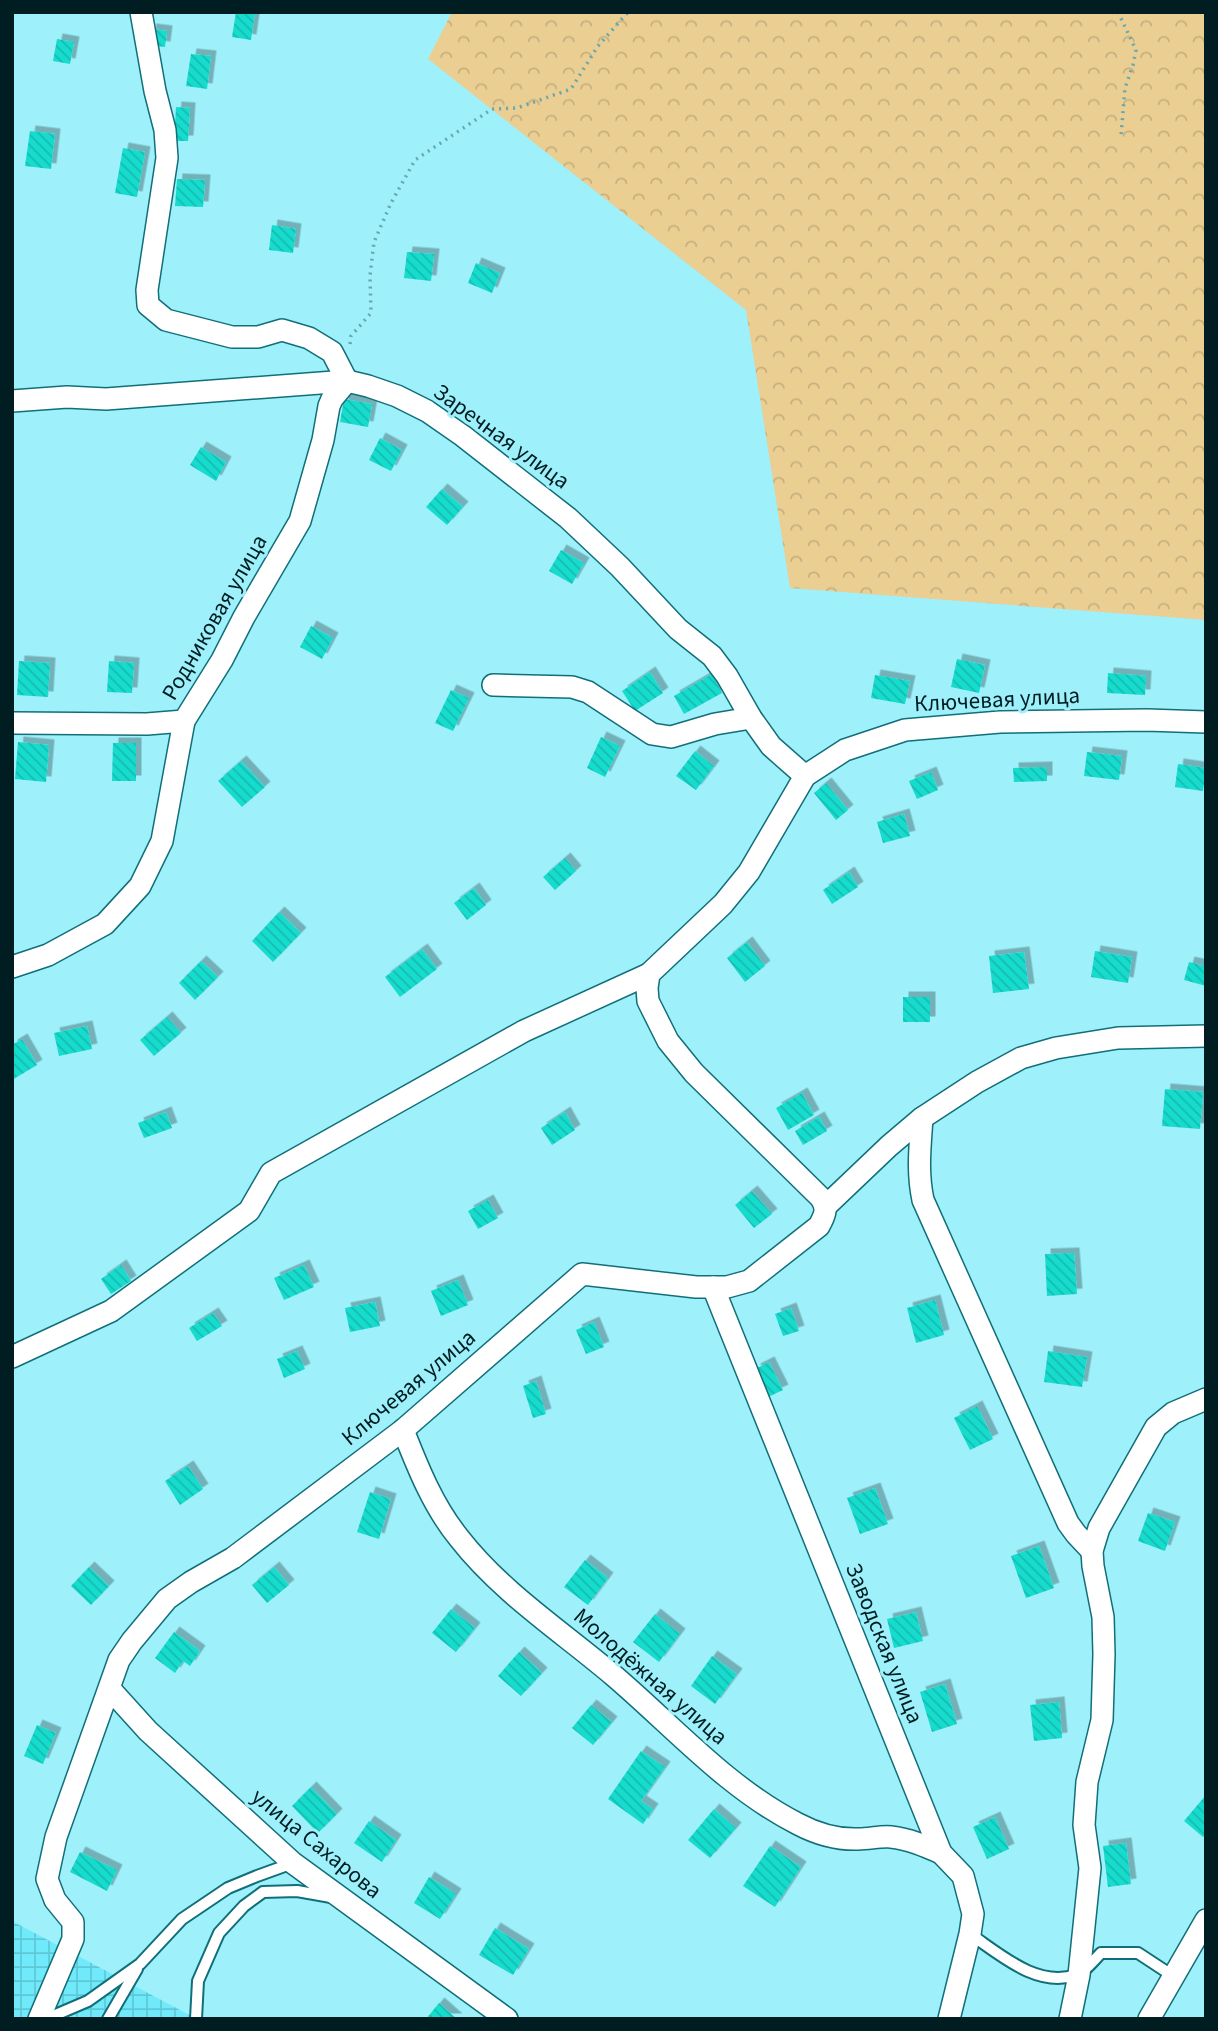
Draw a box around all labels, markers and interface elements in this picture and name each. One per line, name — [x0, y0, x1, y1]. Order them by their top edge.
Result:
street label: Заречная улица — [427, 376, 577, 497]
street label: Родниковая улица — [153, 528, 275, 706]
street label: Ключевая улица — [913, 679, 1081, 720]
street label: Ключевая улица — [334, 1321, 483, 1453]
street label: Заводская улица — [837, 1558, 932, 1728]
street label: Молодёжная улица — [566, 1600, 735, 1753]
street label: улица Сахарова — [244, 1780, 389, 1906]

